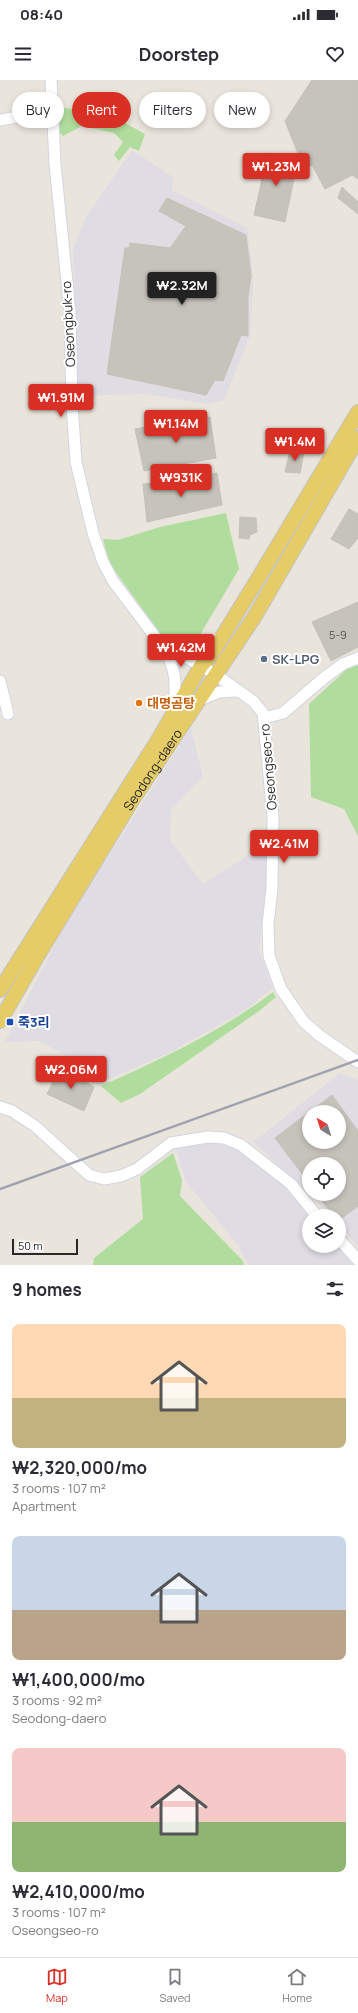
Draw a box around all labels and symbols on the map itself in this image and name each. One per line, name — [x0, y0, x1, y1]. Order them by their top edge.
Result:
pin: ₩1.23M — [243, 153, 309, 187]
pin: ₩2.32M — [149, 272, 215, 306]
street label: Oseongbuk-ro — [57, 280, 79, 367]
pin: ₩1.91M — [28, 384, 94, 418]
pin: ₩1.14M — [143, 410, 209, 444]
pin: ₩1.4M — [267, 428, 323, 462]
pin: ₩931K — [153, 464, 209, 498]
house number: 5-9 — [329, 627, 347, 642]
pin: ₩1.42M — [148, 634, 214, 668]
place label: SK-LPG — [272, 650, 320, 668]
marker: SK-LPG — [259, 654, 269, 664]
place label: 대명곰탕 — [147, 694, 195, 712]
marker: 대명곰탕 — [134, 698, 144, 708]
street label: Oseongseo-ro — [255, 723, 281, 811]
street label: Seodong-daero — [119, 725, 186, 814]
pin: ₩2.41M — [251, 830, 317, 864]
place label: 죽3리 — [18, 1013, 49, 1031]
marker: 죽3리 — [5, 1017, 15, 1027]
pin: ₩2.06M — [38, 1056, 104, 1090]
north arrow — [302, 1105, 346, 1149]
scale bar — [12, 1237, 78, 1256]

